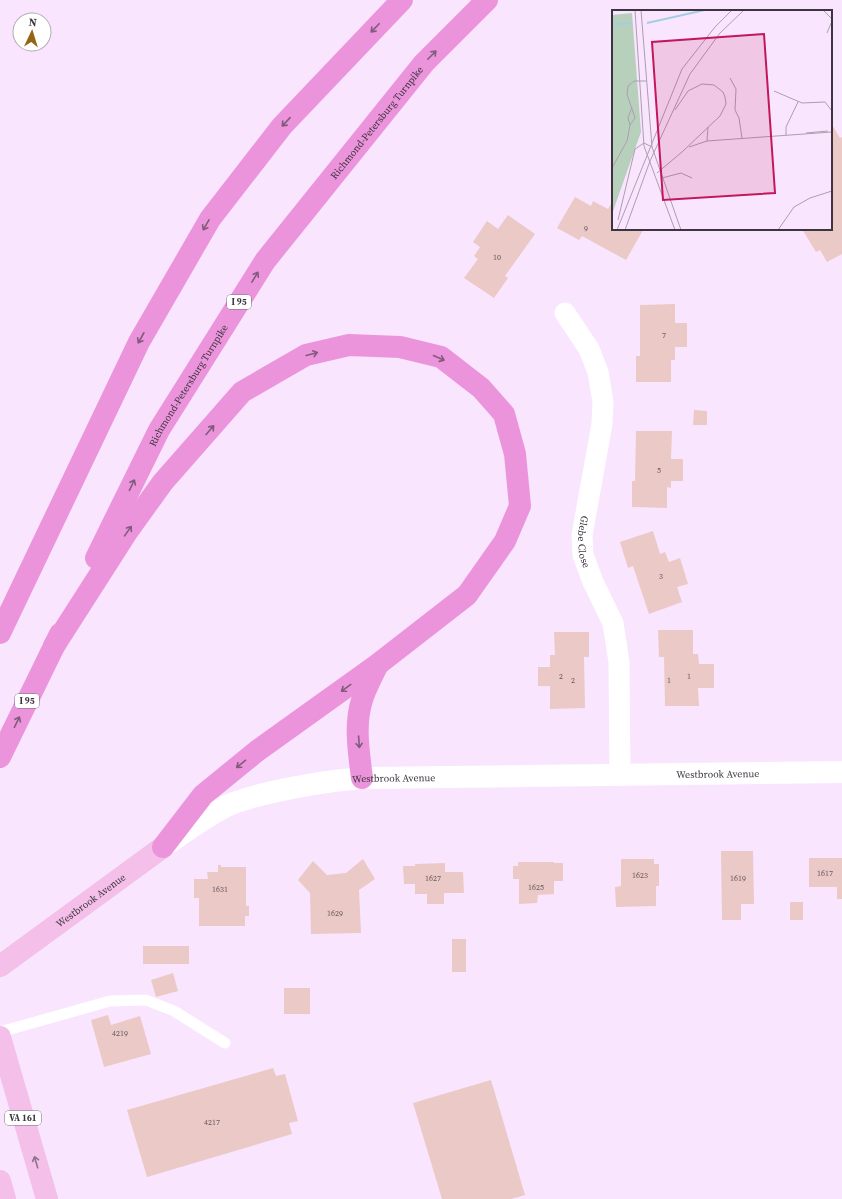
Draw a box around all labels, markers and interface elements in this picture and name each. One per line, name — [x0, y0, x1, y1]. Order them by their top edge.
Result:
inset map — [612, 10, 832, 230]
north arrow — [12, 12, 52, 52]
text: N — [28, 15, 37, 30]
one-way arrow — [370, 23, 380, 33]
one-way arrow — [427, 50, 437, 60]
street label: Richmond-Petersburg Turnpike — [327, 64, 426, 182]
one-way arrow — [281, 117, 290, 127]
one-way arrow — [202, 219, 210, 231]
house number: 9 — [584, 223, 588, 234]
house number: 10 — [493, 252, 501, 263]
one-way arrow — [251, 272, 259, 283]
road number: I 95 — [227, 295, 251, 309]
street label: Richmond-Petersburg Turnpike — [146, 322, 231, 449]
house number: 7 — [662, 330, 666, 341]
one-way arrow — [137, 332, 145, 344]
one-way arrow — [306, 350, 319, 357]
one-way arrow — [433, 355, 445, 362]
one-way arrow — [205, 425, 214, 436]
house number: 5 — [657, 465, 661, 476]
one-way arrow — [129, 479, 136, 491]
street label: Glebe Close — [575, 515, 593, 570]
one-way arrow — [124, 526, 132, 537]
house number: 3 — [659, 571, 663, 582]
house number: 2 — [559, 671, 563, 682]
house number: 1 — [687, 671, 691, 682]
house number: 2 — [571, 675, 575, 686]
house number: 1 — [667, 675, 671, 686]
one-way arrow — [340, 684, 351, 692]
road number: I 95 — [15, 694, 39, 708]
one-way arrow — [14, 716, 21, 728]
one-way arrow — [355, 735, 362, 748]
one-way arrow — [235, 760, 246, 769]
street label: Westbrook Avenue — [676, 767, 759, 781]
street label: Westbrook Avenue — [352, 771, 435, 786]
house number: 1617 — [817, 868, 833, 879]
house number: 1623 — [632, 870, 648, 881]
street label: Westbrook Avenue — [53, 871, 128, 930]
house number: 1627 — [425, 873, 441, 884]
house number: 1619 — [730, 873, 746, 884]
house number: 1625 — [528, 882, 544, 893]
house number: 1631 — [212, 884, 228, 895]
house number: 1629 — [327, 908, 343, 919]
house number: 4219 — [112, 1028, 128, 1039]
road number: VA 161 — [5, 1111, 41, 1125]
house number: 4217 — [204, 1117, 220, 1128]
one-way arrow — [32, 1155, 39, 1168]

